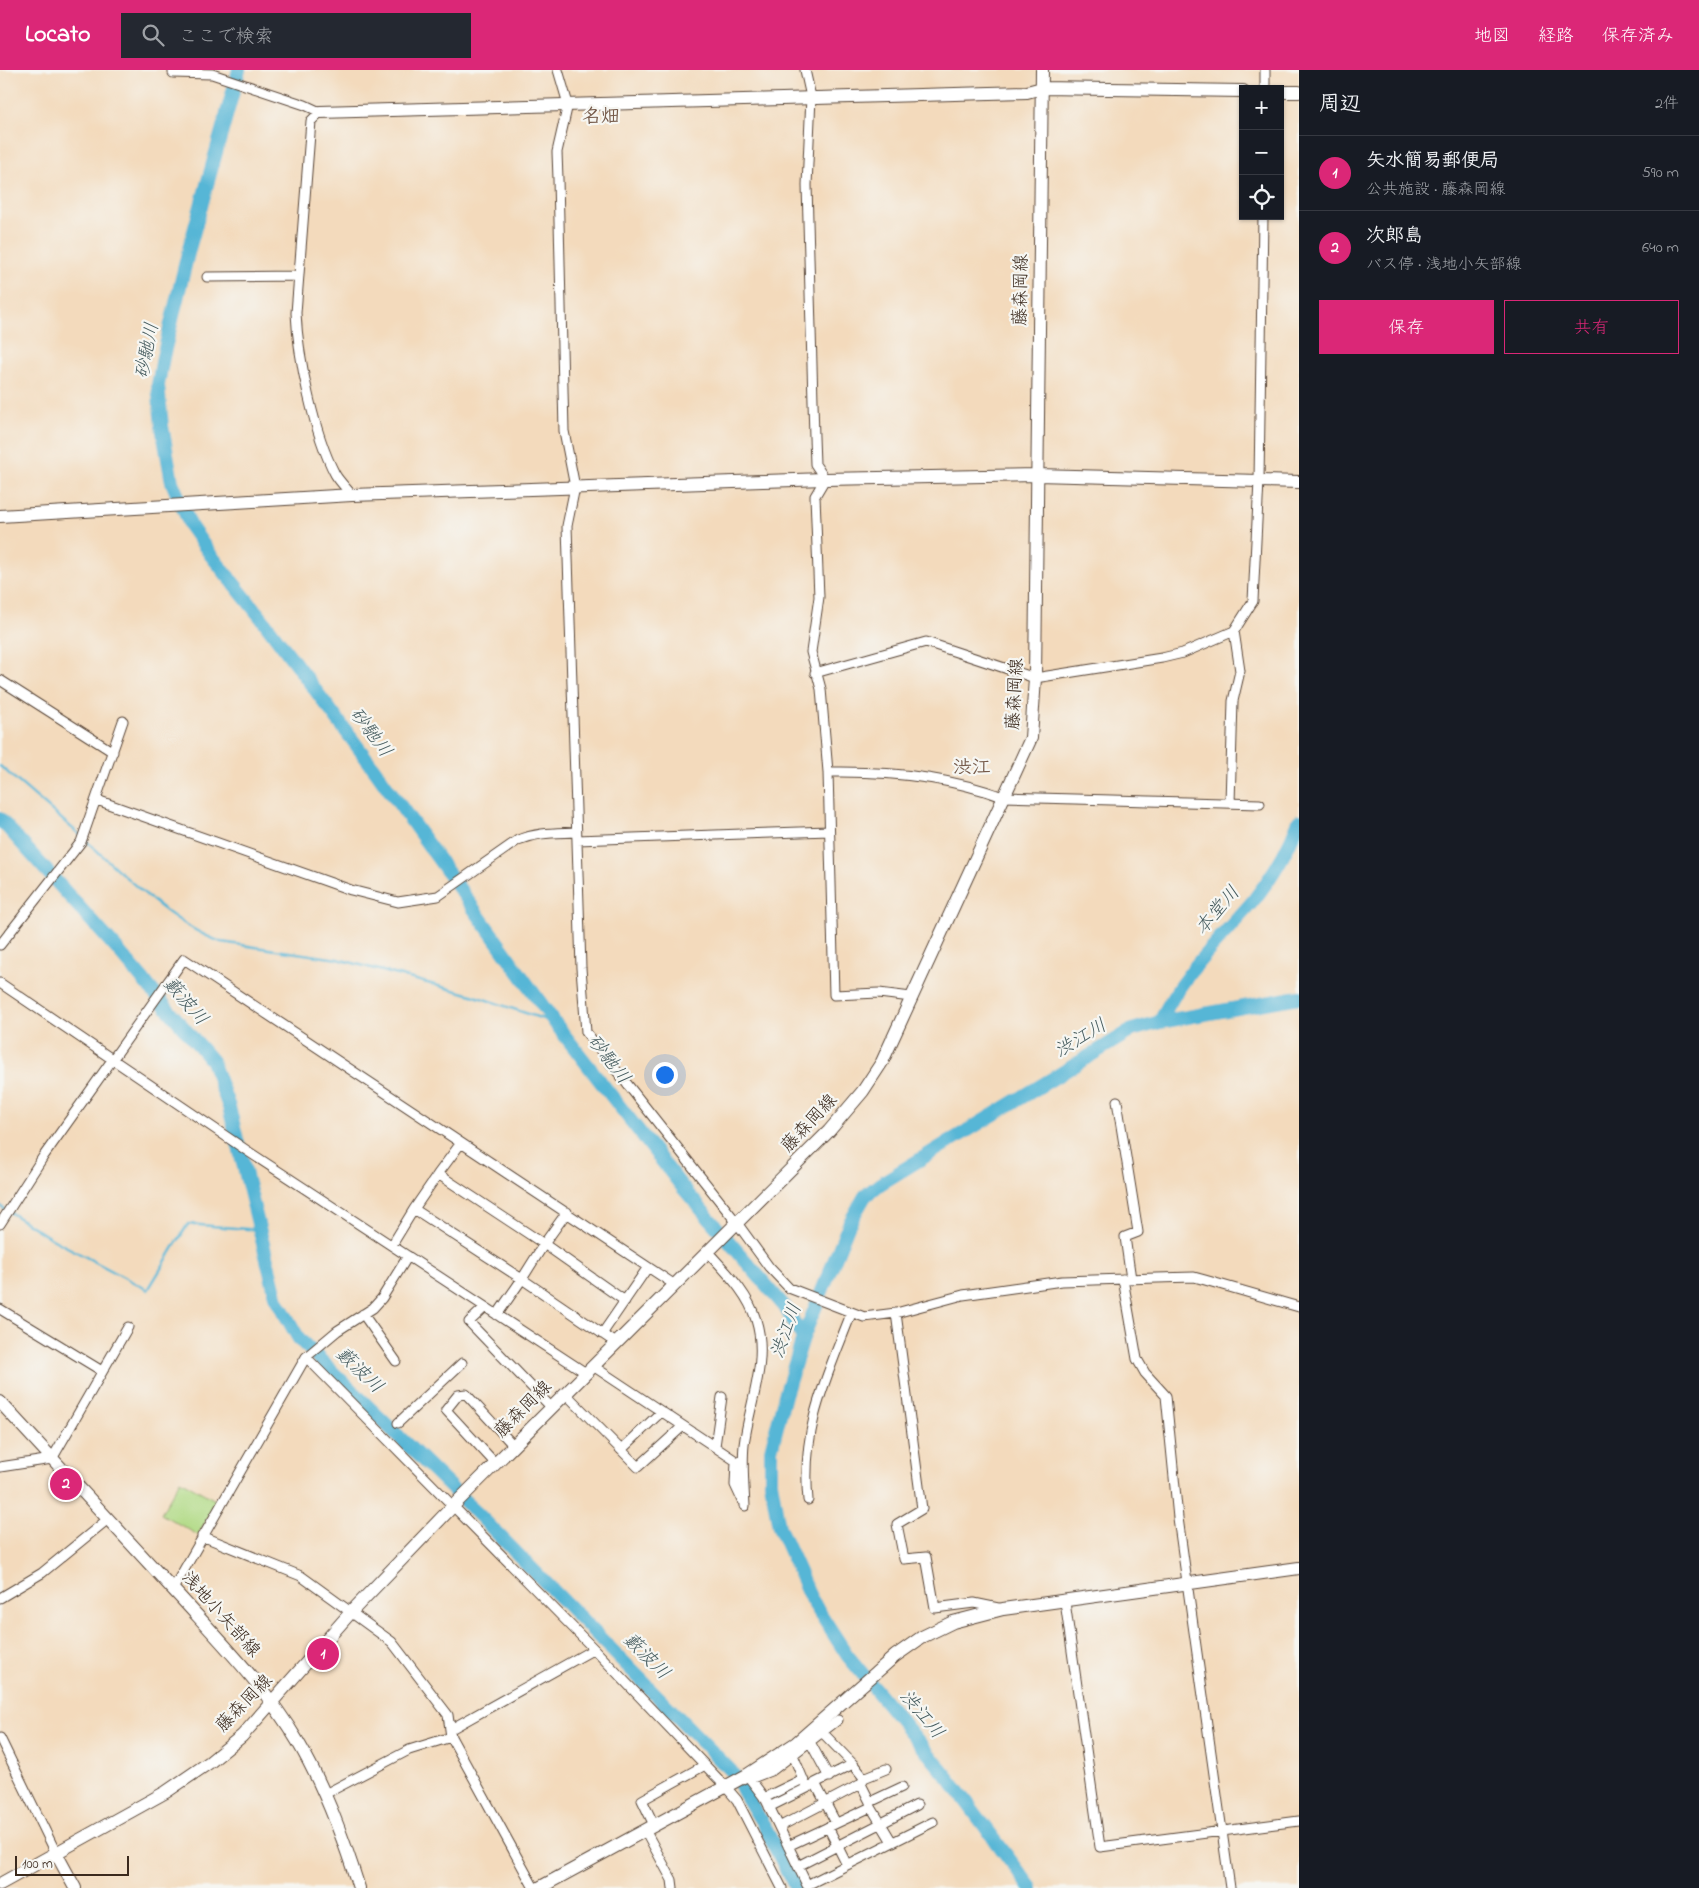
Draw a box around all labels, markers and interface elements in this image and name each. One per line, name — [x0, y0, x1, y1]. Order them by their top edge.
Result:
search box — [121, 13, 471, 58]
text: Locato — [25, 18, 91, 53]
icon: search — [139, 21, 167, 49]
text: ここで検索 — [179, 24, 274, 51]
text: 地図 — [1474, 24, 1510, 50]
text: 経路 — [1538, 24, 1574, 50]
text: 保存済み — [1602, 24, 1674, 50]
map controls — [1239, 85, 1284, 220]
button: + — [1239, 85, 1284, 130]
text: 周辺 — [1319, 90, 1361, 120]
text: 2件 — [1655, 92, 1679, 116]
district label: 名畑 — [582, 104, 620, 131]
button: − — [1239, 130, 1284, 175]
text: 矢水簡易郵便局 — [1366, 148, 1499, 175]
text: 1 — [1332, 161, 1338, 185]
text: 590 m — [1642, 161, 1679, 185]
button: locate — [1239, 175, 1284, 220]
text: 公共施設 · 藤森岡線 — [1366, 178, 1505, 202]
text: 次郎島 — [1366, 223, 1423, 250]
text: 2 — [1331, 236, 1339, 260]
text: 640 m — [1642, 236, 1679, 260]
text: バス停 · 浅地小矢部線 — [1366, 253, 1521, 277]
street label: 藤森岡線 — [1008, 254, 1036, 326]
button: 保存 — [1319, 300, 1494, 354]
button: 共有 — [1504, 300, 1679, 354]
water label: 砂馳川 — [129, 320, 167, 382]
street label: 藤森岡線 — [1001, 657, 1031, 731]
water label: 砂馳川 — [342, 702, 398, 764]
district label: 渋江 — [953, 755, 991, 782]
water label: 本堂川 — [1189, 881, 1247, 941]
water label: 藪波川 — [156, 972, 214, 1032]
water label: 渋江川 — [1050, 1013, 1112, 1065]
water label: 砂馳川 — [580, 1029, 636, 1091]
your location — [652, 1062, 678, 1088]
street label: 藤森岡線 — [776, 1089, 844, 1159]
water label: 渋江川 — [765, 1300, 809, 1362]
water label: 藪波川 — [329, 1341, 389, 1401]
street label: 藤森岡線 — [489, 1375, 559, 1445]
pin: 2 — [50, 1465, 82, 1503]
street label: 浅地小矢部線 — [174, 1566, 266, 1664]
water label: 藪波川 — [616, 1627, 676, 1687]
pin: 1 — [307, 1635, 339, 1673]
street label: 藤森岡線 — [211, 1669, 279, 1739]
water label: 渋江川 — [892, 1684, 950, 1746]
scale bar — [15, 1853, 129, 1876]
text: 100 m — [22, 1854, 53, 1875]

